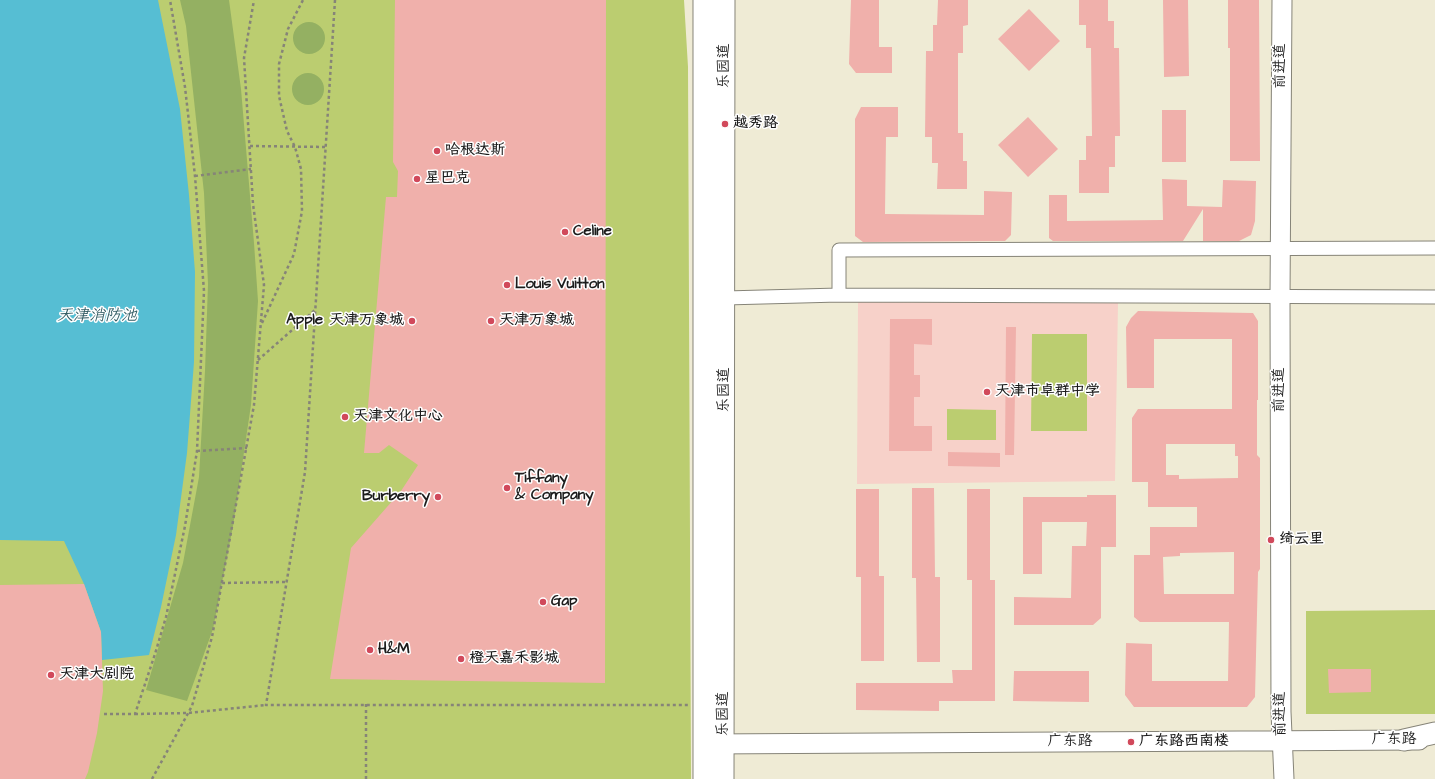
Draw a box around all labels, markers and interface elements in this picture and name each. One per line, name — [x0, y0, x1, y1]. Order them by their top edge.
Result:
street label: 乐园道 — [716, 44, 734, 88]
street label: 前进道 — [1272, 44, 1290, 88]
place label: 越秀路 — [733, 115, 778, 133]
marker: 越秀路 — [720, 119, 730, 129]
place label: 哈根达斯 — [445, 142, 505, 160]
marker: 哈根达斯 — [432, 146, 442, 156]
place label: 星巴克 — [425, 170, 470, 188]
marker: 星巴克 — [412, 174, 422, 184]
place label: Celine — [573, 223, 612, 241]
marker: Celine — [560, 227, 570, 237]
place label: Louis Vuitton — [515, 276, 605, 294]
marker: Louis Vuitton — [502, 280, 512, 290]
water label: 天津消防池 — [57, 307, 137, 327]
place label: Apple 天津万象城 — [286, 312, 404, 330]
place label: 天津万象城 — [499, 312, 574, 330]
marker: Apple 天津万象城 — [407, 316, 417, 326]
marker: 天津万象城 — [486, 316, 496, 326]
street label: 乐园道 — [716, 368, 734, 412]
street label: 前进道 — [1271, 368, 1289, 412]
place label: 天津市卓群中学 — [995, 383, 1100, 401]
marker: 天津市卓群中学 — [982, 387, 992, 397]
place label: 天津文化中心 — [353, 408, 443, 426]
marker: 天津文化中心 — [340, 412, 350, 422]
place label: Tiffany & Company — [515, 470, 594, 505]
marker: Tiffany & Company — [502, 483, 512, 493]
place label: Burberry — [362, 488, 430, 506]
marker: Burberry — [433, 492, 443, 502]
place label: 绮云里 — [1279, 531, 1324, 549]
marker: 绮云里 — [1266, 535, 1276, 545]
place label: Gap — [551, 593, 577, 611]
marker: Gap — [538, 597, 548, 607]
place label: H&M — [378, 641, 410, 659]
marker: H&M — [365, 645, 375, 655]
place label: 橙天嘉禾影城 — [469, 650, 559, 668]
marker: 橙天嘉禾影城 — [456, 654, 466, 664]
place label: 天津大剧院 — [59, 666, 134, 684]
marker: 天津大剧院 — [46, 670, 56, 680]
street label: 前进道 — [1272, 691, 1290, 737]
street label: 乐园道 — [715, 692, 733, 736]
street label: 广东路 — [1372, 731, 1416, 749]
street label: 广东路 — [1048, 733, 1092, 751]
place label: 广东路西南楼 — [1139, 733, 1229, 751]
marker: 广东路西南楼 — [1126, 737, 1136, 747]

